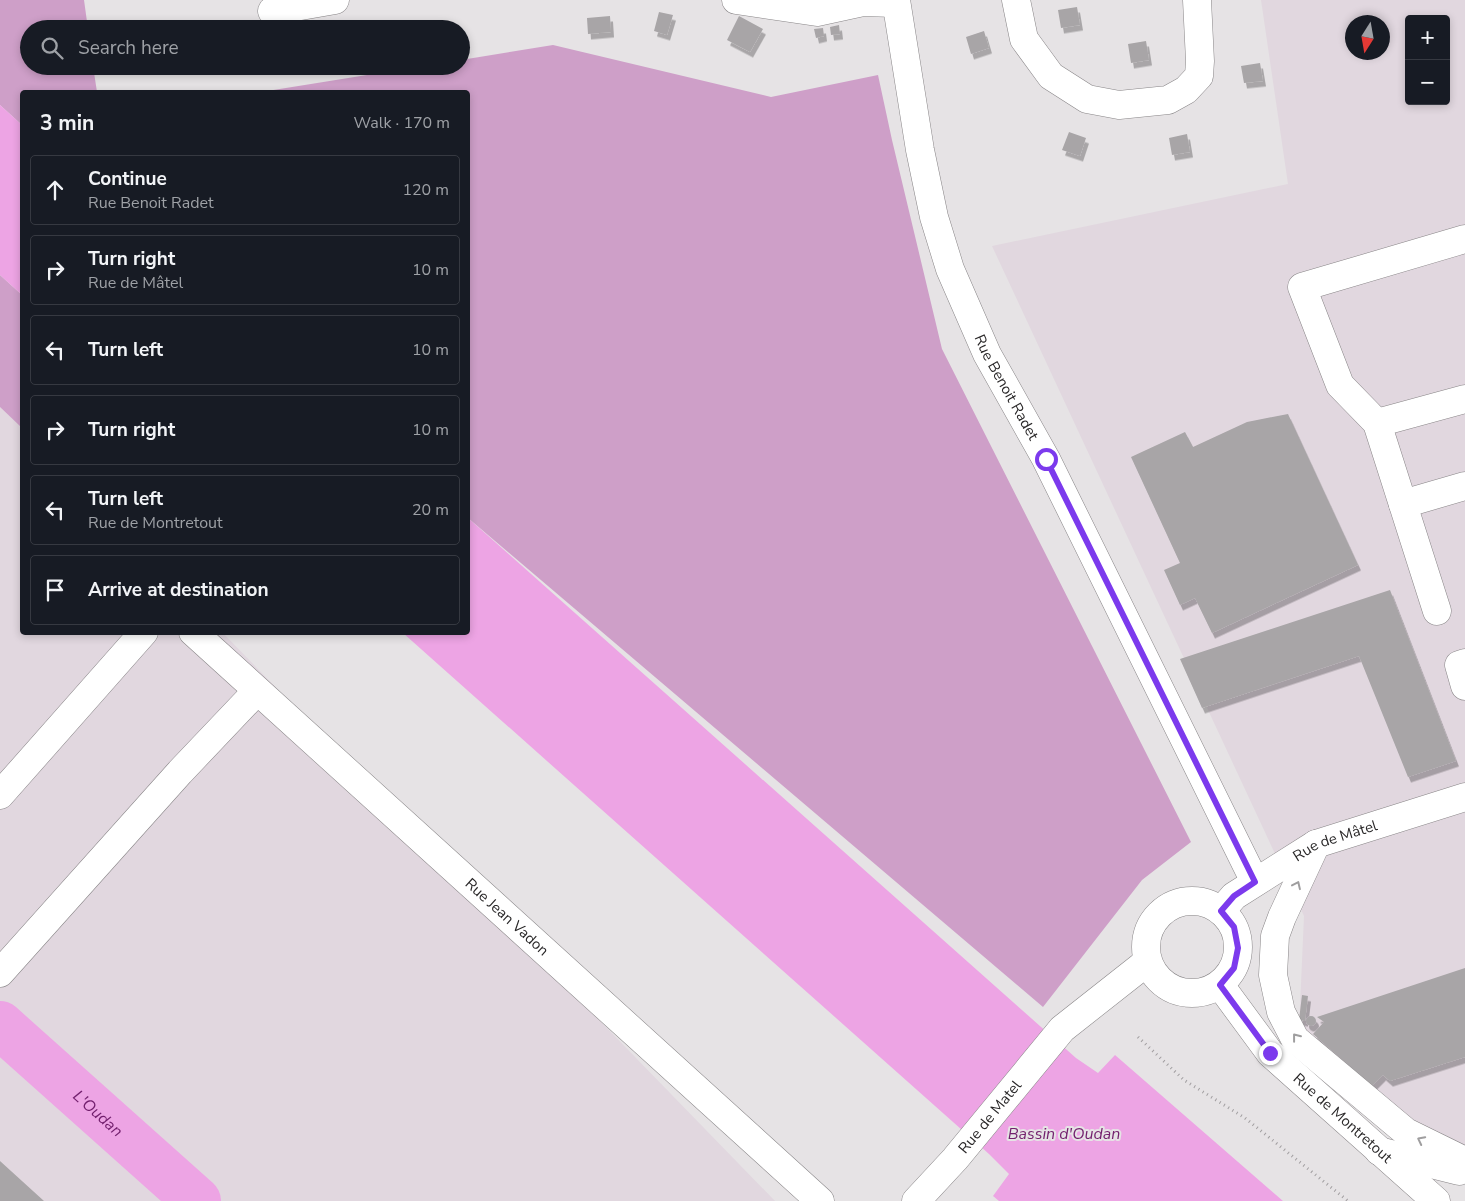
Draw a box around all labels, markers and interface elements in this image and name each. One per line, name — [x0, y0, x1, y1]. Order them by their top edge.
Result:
north arrow — [1345, 15, 1390, 60]
map controls — [1405, 15, 1450, 105]
button: + — [1405, 15, 1450, 60]
search box — [20, 20, 470, 75]
icon: search — [38, 34, 66, 62]
text: Search here — [78, 35, 179, 61]
button: − — [1405, 60, 1450, 105]
text: 3 min — [40, 109, 94, 137]
text: Walk · 170 m — [354, 112, 450, 134]
text: Continue — [88, 166, 167, 192]
icon: ahead — [41, 176, 69, 204]
text: 120 m — [402, 179, 449, 201]
text: Rue Benoit Radet — [88, 192, 214, 214]
text: Turn right — [88, 246, 175, 272]
icon: right — [41, 256, 69, 284]
text: 10 m — [412, 259, 449, 281]
text: Rue de Mâtel — [88, 272, 183, 294]
street label: Rue Benoit Radet — [970, 331, 1044, 445]
icon: left — [41, 336, 69, 364]
text: Turn left — [88, 337, 163, 363]
text: 10 m — [412, 339, 449, 361]
icon: right — [41, 416, 69, 444]
text: Turn right — [88, 417, 175, 443]
text: 10 m — [412, 419, 449, 441]
route start — [1035, 448, 1058, 471]
text: Turn left — [88, 486, 163, 512]
icon: left — [41, 496, 69, 524]
text: 20 m — [412, 499, 449, 521]
text: Rue de Montretout — [88, 512, 223, 534]
icon: arrive — [41, 576, 69, 604]
text: Arrive at destination — [88, 577, 269, 603]
street label: Rue de Mâtel — [1289, 815, 1380, 866]
street label: Rue Jean Vadon — [461, 874, 553, 960]
one-way arrow — [1291, 881, 1301, 890]
one-way arrow — [1293, 1034, 1302, 1043]
route end — [1259, 1042, 1282, 1065]
street label: Rue de Montretout — [1289, 1068, 1397, 1168]
street label: Rue de Matel — [954, 1076, 1026, 1158]
water label: L'Oudan — [68, 1085, 128, 1142]
water label: Bassin d'Oudan — [1008, 1123, 1120, 1145]
one-way arrow — [1418, 1136, 1427, 1146]

